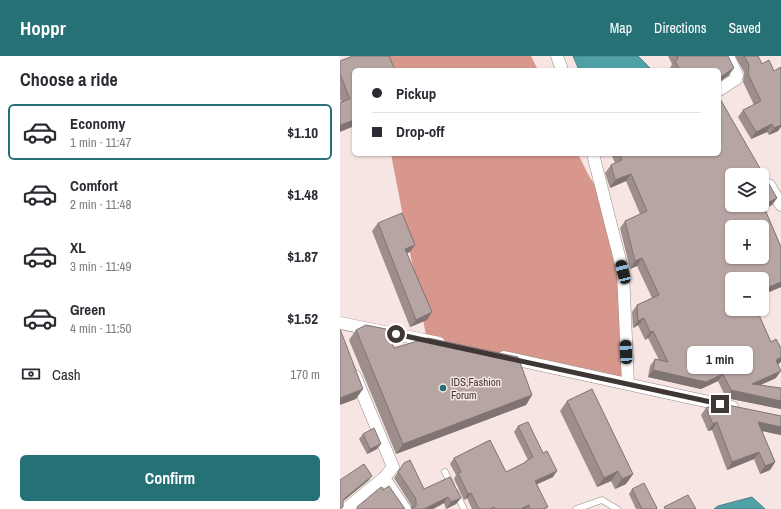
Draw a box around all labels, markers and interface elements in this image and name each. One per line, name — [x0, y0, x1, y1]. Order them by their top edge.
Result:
text: Hoppr — [20, 15, 66, 41]
text: Map — [610, 19, 632, 37]
text: Directions — [654, 19, 706, 37]
text: Saved — [728, 19, 761, 37]
text: Choose a ride — [20, 67, 118, 92]
text: Pickup — [396, 83, 436, 104]
text: Economy — [70, 113, 125, 134]
icon: car — [22, 114, 58, 150]
text: Drop-off — [396, 121, 445, 142]
text: $1.10 — [287, 122, 318, 143]
text: 1 min · 11:47 — [70, 134, 131, 151]
map controls — [725, 168, 769, 316]
button: layers — [725, 168, 769, 212]
text: Comfort — [70, 175, 118, 196]
icon: car — [22, 176, 58, 212]
text: $1.48 — [287, 184, 318, 205]
text: 2 min · 11:48 — [70, 196, 131, 213]
button: + — [725, 220, 769, 264]
text: XL — [70, 237, 86, 258]
icon: car — [22, 238, 58, 274]
text: $1.87 — [287, 246, 318, 267]
text: 3 min · 11:49 — [70, 258, 131, 275]
car — [614, 259, 632, 285]
button: − — [725, 272, 769, 316]
text: Green — [70, 299, 106, 320]
icon: car — [22, 300, 58, 336]
text: $1.52 — [287, 308, 318, 329]
text: 4 min · 11:50 — [70, 320, 131, 337]
route start — [387, 325, 405, 343]
car — [619, 340, 633, 364]
callout: 1 min — [687, 346, 753, 374]
text: 1 min — [706, 351, 734, 368]
icon: cash — [20, 363, 42, 385]
text: Cash — [52, 364, 81, 385]
text: 170 m — [290, 366, 320, 383]
place label: IDS,Fashion Forum — [451, 375, 501, 402]
marker: IDS,Fashion Forum — [438, 383, 448, 393]
route end — [711, 395, 729, 413]
button: Confirm — [20, 455, 320, 501]

